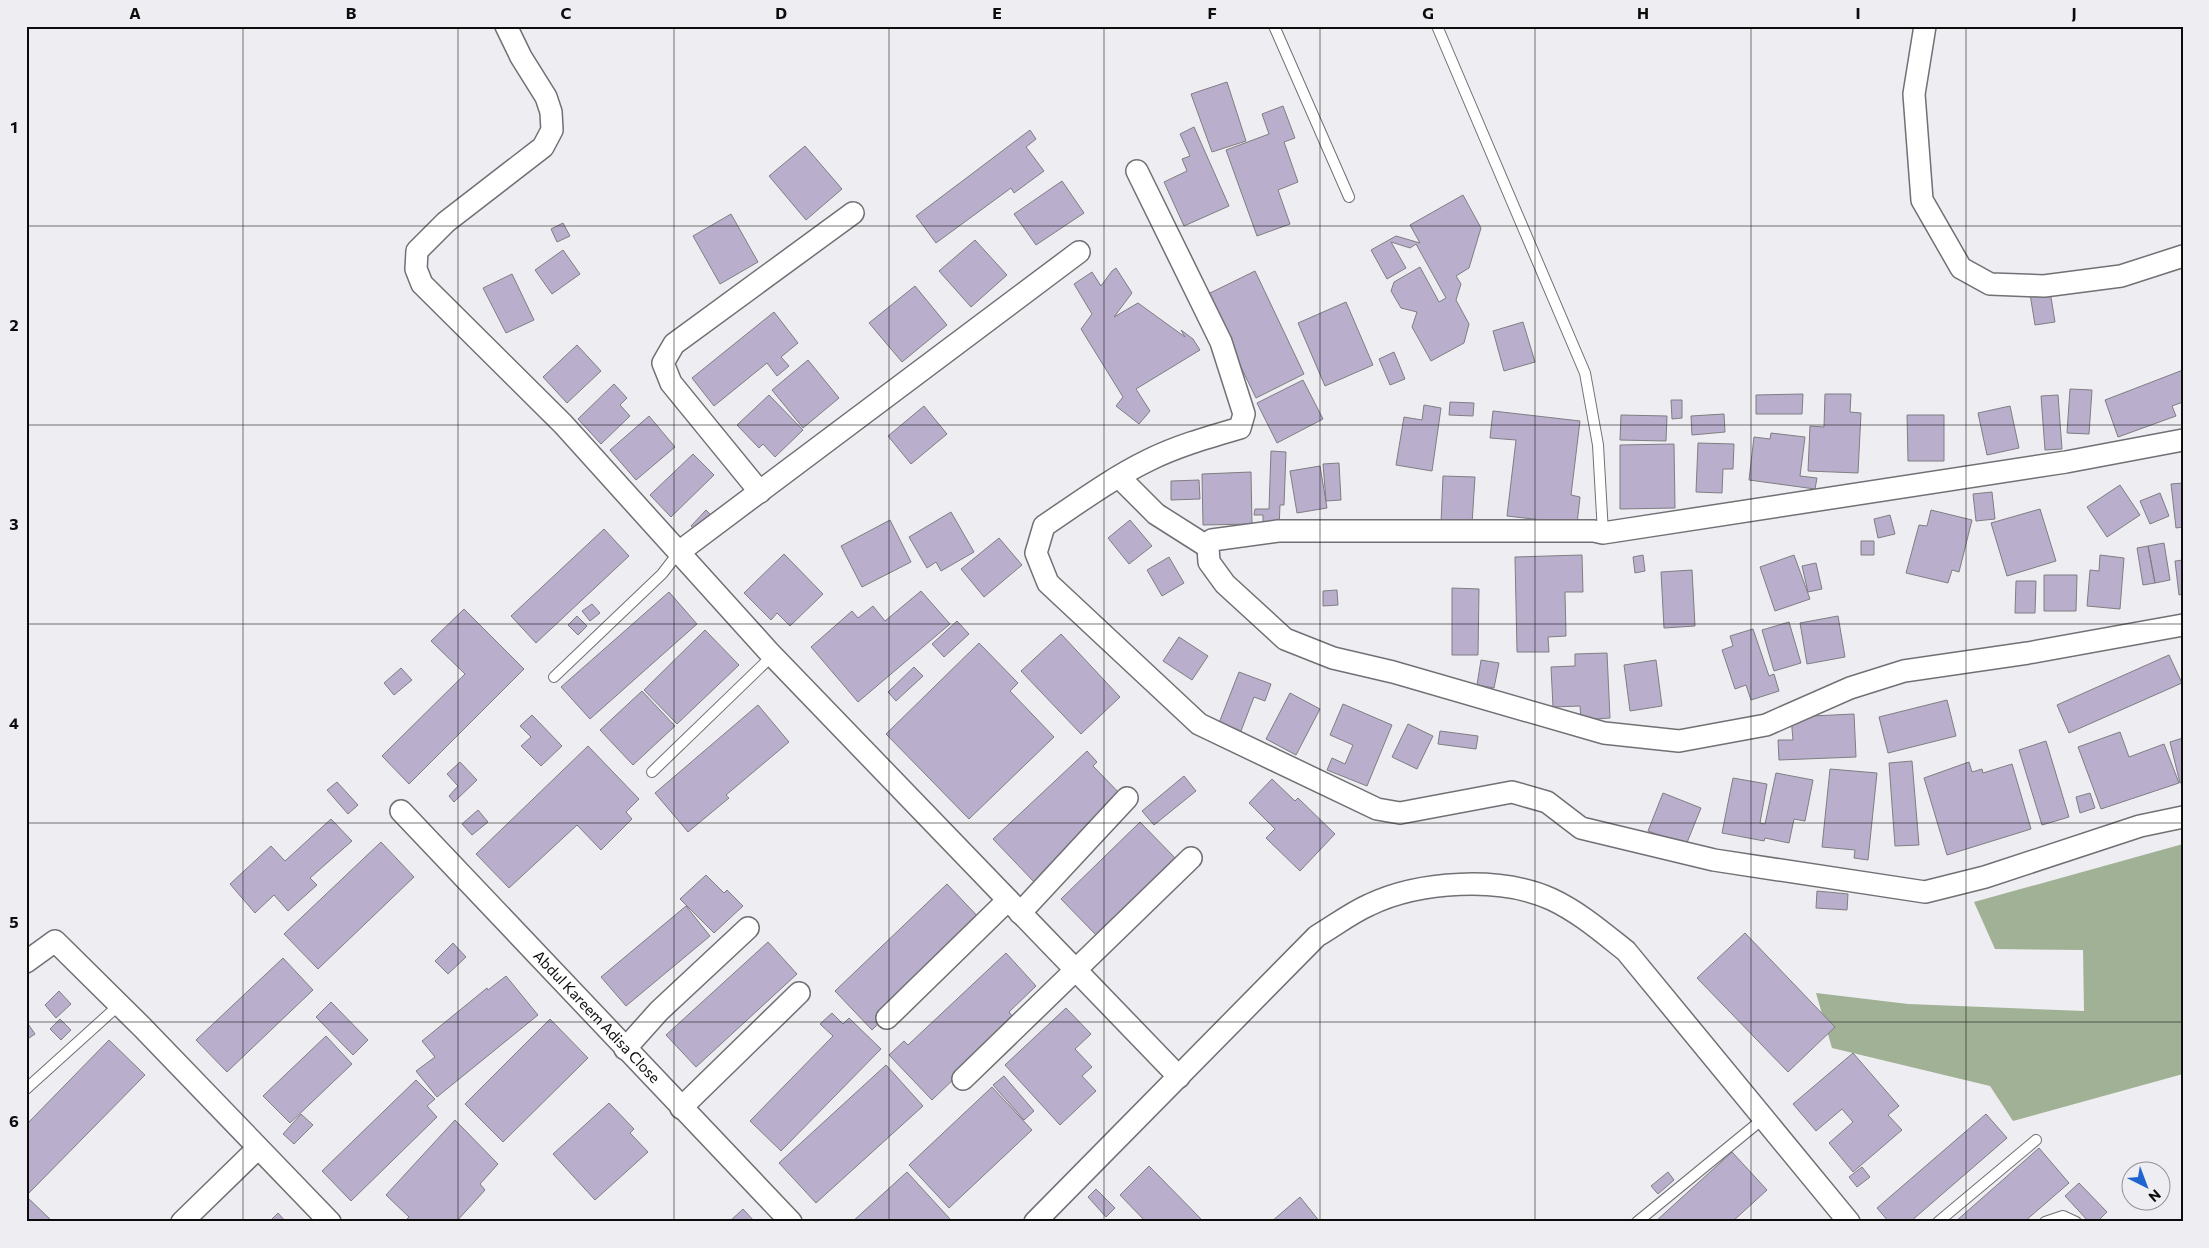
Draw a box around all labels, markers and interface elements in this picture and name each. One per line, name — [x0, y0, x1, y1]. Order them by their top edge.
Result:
text: A — [129, 3, 141, 22]
text: B — [346, 3, 357, 22]
text: C — [561, 3, 572, 22]
text: D — [775, 3, 787, 22]
text: E — [992, 3, 1002, 22]
text: F — [1207, 3, 1217, 22]
text: G — [1422, 3, 1434, 22]
text: H — [1637, 3, 1649, 22]
text: I — [1855, 3, 1861, 22]
text: J — [2071, 3, 2077, 22]
text: 1 — [10, 117, 18, 136]
text: 2 — [9, 315, 19, 334]
text: 3 — [9, 514, 19, 533]
text: 4 — [9, 713, 19, 732]
text: 5 — [9, 912, 19, 931]
street label: Abdul Kareem Adisa Close — [530, 946, 664, 1086]
text: 6 — [9, 1111, 19, 1130]
north arrow — [2122, 1160, 2172, 1210]
text: N — [2145, 1186, 2165, 1206]

